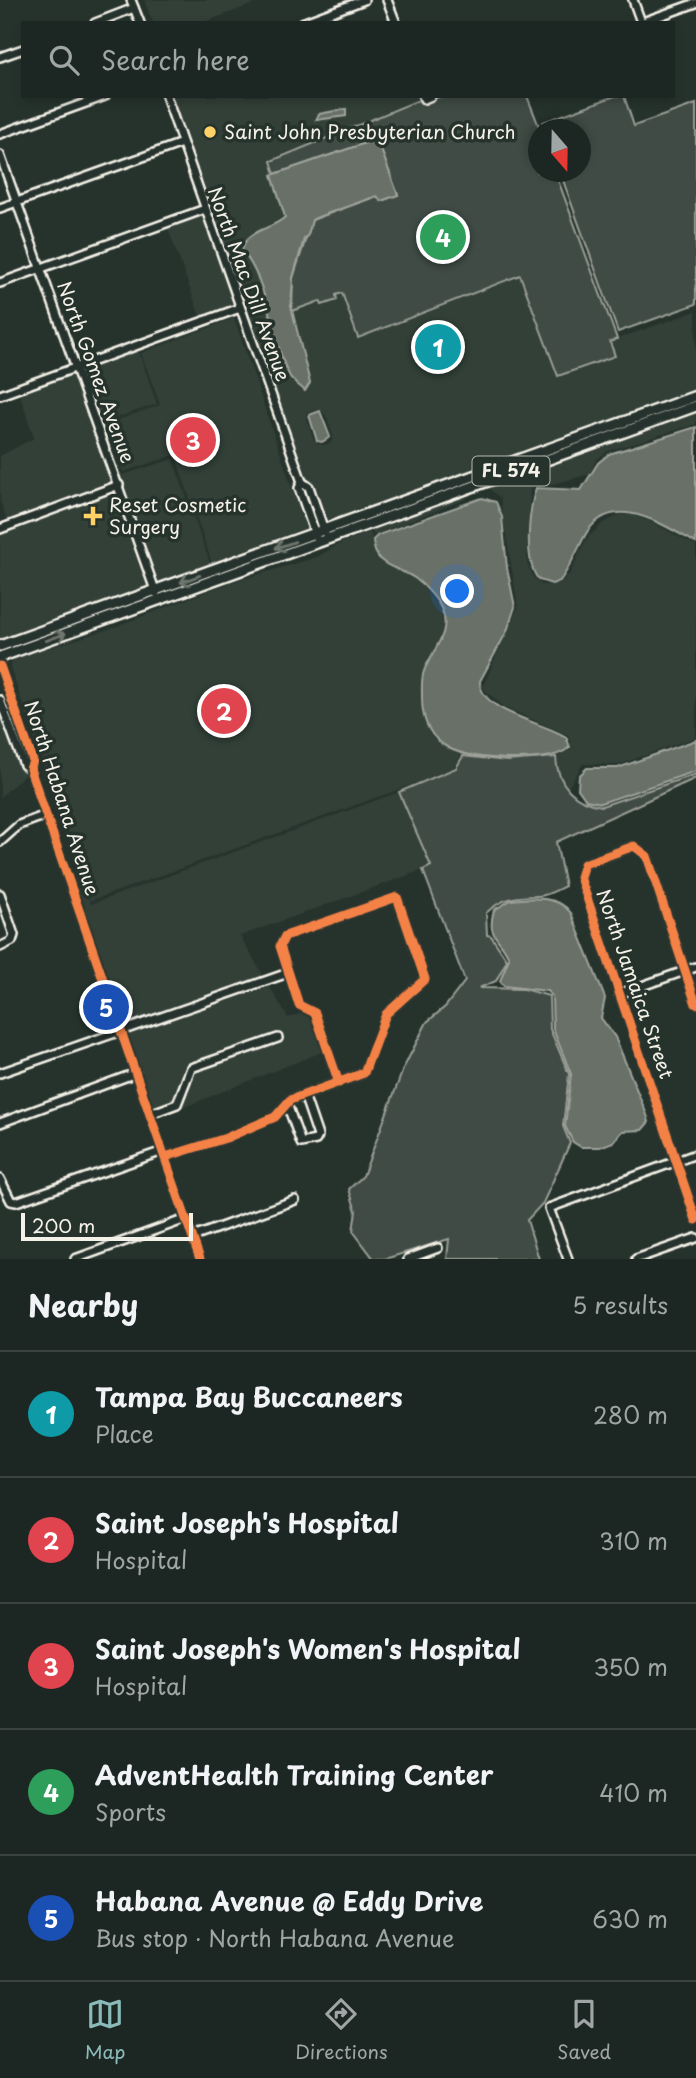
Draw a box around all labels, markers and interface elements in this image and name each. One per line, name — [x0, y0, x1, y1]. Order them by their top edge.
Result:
search box — [21, 21, 675, 98]
text: Search here — [101, 40, 250, 79]
icon: search — [45, 41, 83, 79]
place label: Saint John Presbyterian Church — [224, 117, 516, 145]
north arrow — [528, 119, 591, 182]
marker: Saint John Presbyterian Church — [202, 124, 218, 140]
street label: North Mac Dill Avenue — [202, 183, 298, 385]
pin: 4 — [420, 211, 466, 263]
street label: North Gomez Avenue — [51, 277, 143, 466]
pin: 1 — [415, 321, 461, 373]
pin: 3 — [170, 414, 216, 466]
road number: FL 574 — [472, 457, 550, 486]
place label: Reset Cosmetic Surgery — [109, 490, 246, 540]
marker: Reset Cosmetic Surgery — [83, 506, 103, 526]
one-way arrow — [274, 540, 296, 552]
one-way arrow — [180, 574, 202, 586]
your location — [440, 574, 474, 608]
one-way arrow — [45, 630, 67, 642]
pin: 2 — [201, 685, 247, 737]
street label: North Habana Avenue — [18, 697, 108, 899]
street label: North Jamaica Street — [590, 885, 682, 1082]
pin: 5 — [83, 981, 129, 1033]
scale bar — [21, 1210, 192, 1242]
text: 200 m — [32, 1211, 95, 1239]
text: Nearby — [28, 1282, 138, 1327]
text: 5 results — [572, 1287, 668, 1322]
text: Tampa Bay Buccaneers — [95, 1377, 403, 1416]
text: 1 — [46, 1397, 57, 1432]
text: 280 m — [593, 1397, 668, 1432]
text: Place — [95, 1416, 154, 1451]
text: Saint Joseph's Hospital — [95, 1503, 399, 1542]
text: 2 — [43, 1523, 59, 1558]
text: 310 m — [599, 1523, 668, 1558]
text: Hospital — [95, 1542, 187, 1577]
text: Saint Joseph's Women's Hospital — [95, 1629, 520, 1668]
text: 3 — [43, 1649, 59, 1684]
text: 350 m — [593, 1649, 668, 1684]
text: Hospital — [95, 1668, 187, 1703]
text: AdventHealth Training Center — [95, 1755, 493, 1794]
text: 4 — [43, 1775, 59, 1810]
text: 410 m — [599, 1775, 668, 1810]
text: Sports — [95, 1794, 166, 1829]
text: Habana Avenue @ Eddy Drive — [95, 1881, 483, 1920]
text: 5 — [44, 1901, 58, 1936]
text: 630 m — [592, 1901, 668, 1936]
text: Bus stop · North Habana Avenue — [95, 1920, 454, 1955]
tab: Map — [85, 1995, 125, 2065]
tab: Directions — [295, 1995, 388, 2065]
tab: Saved — [557, 1995, 611, 2065]

